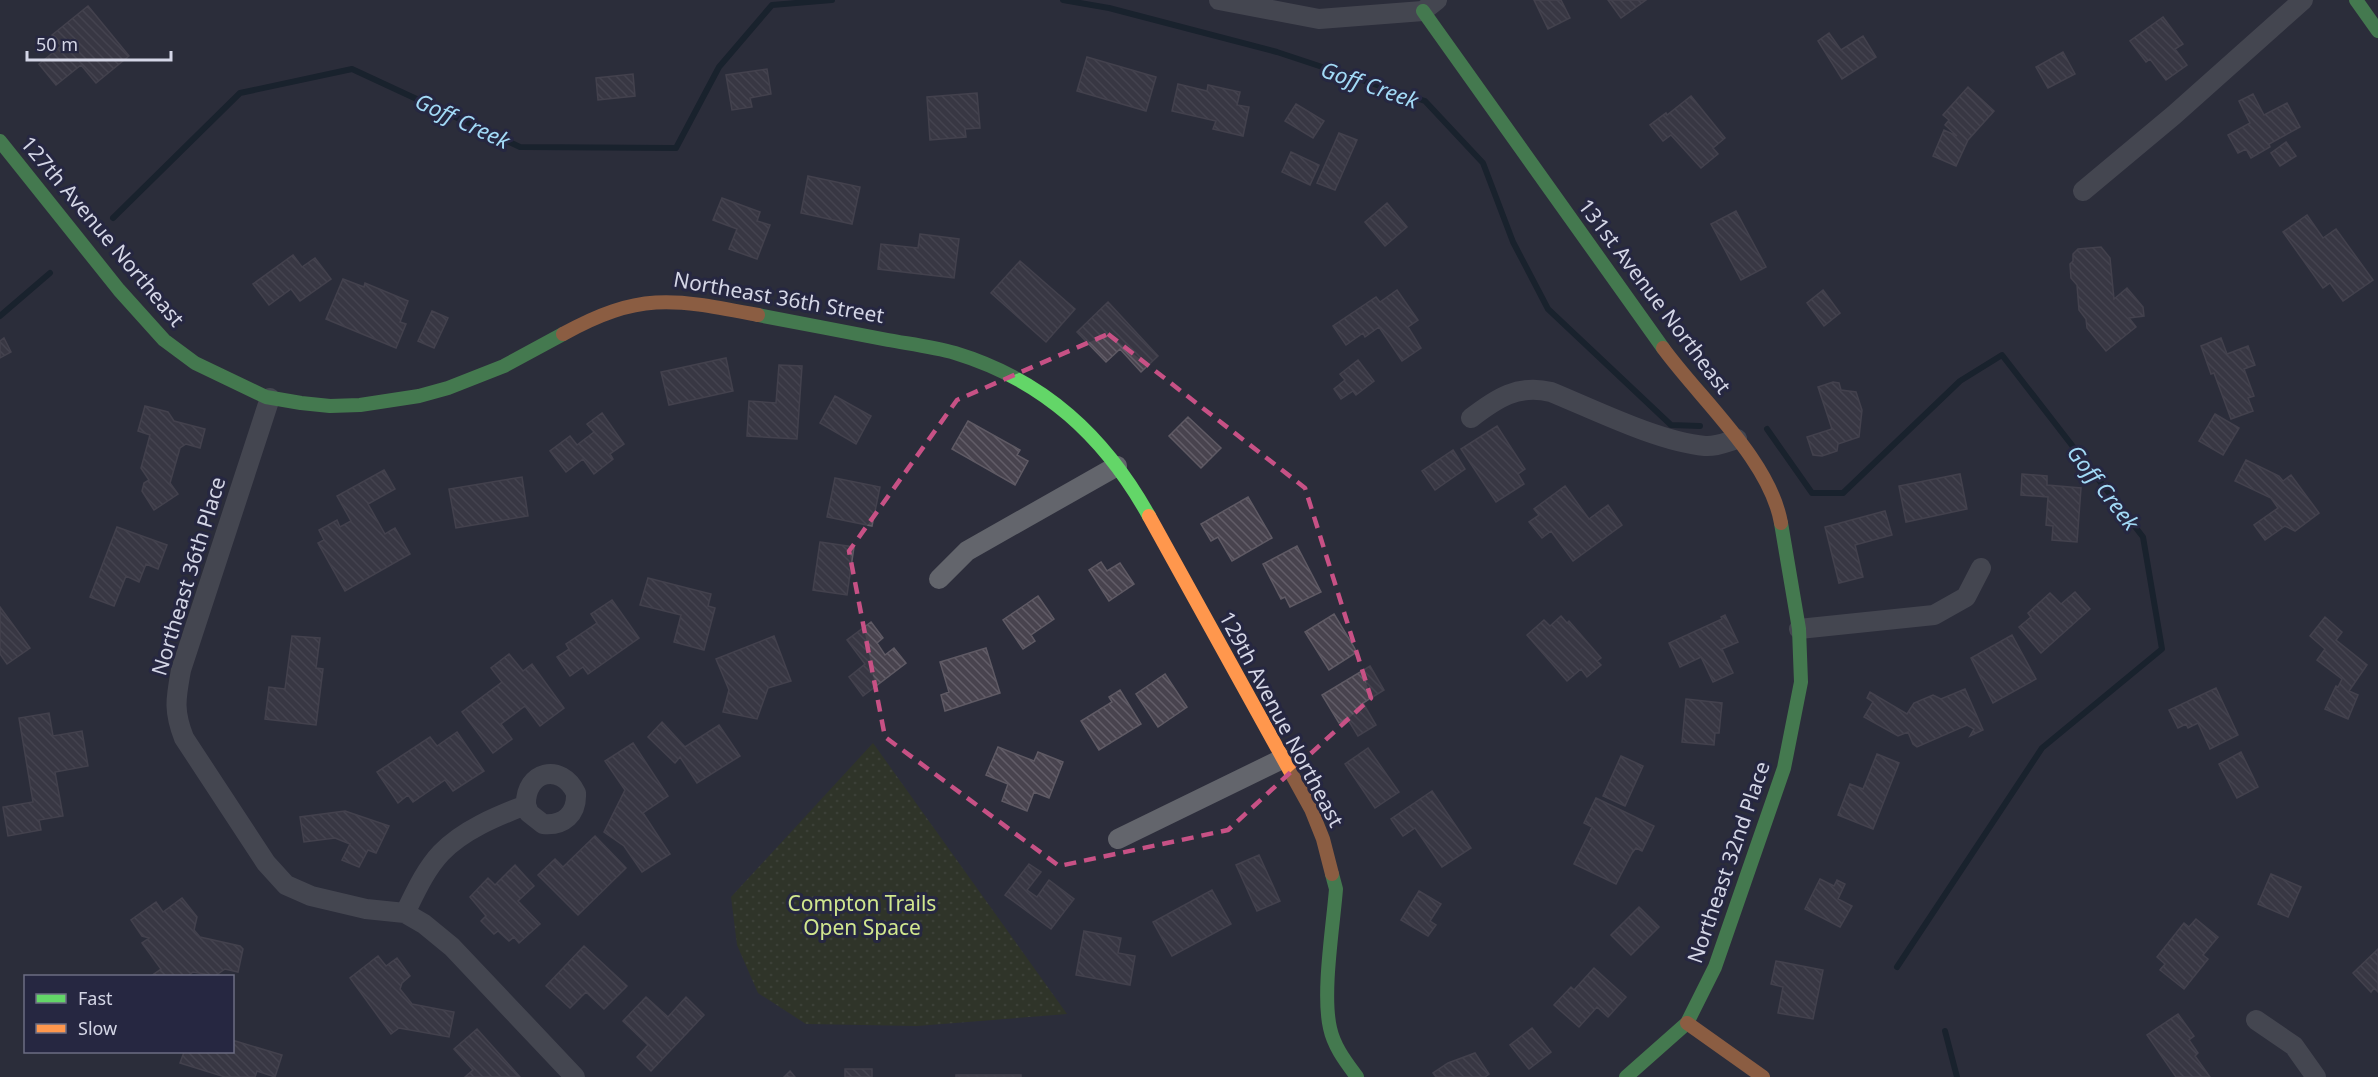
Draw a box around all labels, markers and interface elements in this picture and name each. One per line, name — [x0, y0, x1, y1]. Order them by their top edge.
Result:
scale bar — [27, 24, 171, 62]
text: 50 m — [36, 32, 78, 56]
water label: Goff Creek — [1317, 53, 1424, 115]
water label: Goff Creek — [411, 85, 516, 155]
street label: 127th Avenue Northeast — [15, 130, 191, 332]
street label: 131st Avenue Northeast — [1572, 193, 1738, 400]
street label: Northeast 36th Street — [672, 265, 887, 329]
water label: Goff Creek — [2061, 438, 2148, 537]
street label: Northeast 36th Place — [144, 473, 232, 679]
street label: 129th Avenue Northeast — [1213, 606, 1351, 832]
street label: Northeast 32nd Place — [1680, 757, 1776, 967]
park label: Compton Trails Open Space — [788, 889, 936, 941]
legend — [24, 975, 234, 1053]
text: Fast — [78, 986, 113, 1010]
text: Slow — [78, 1016, 117, 1040]

